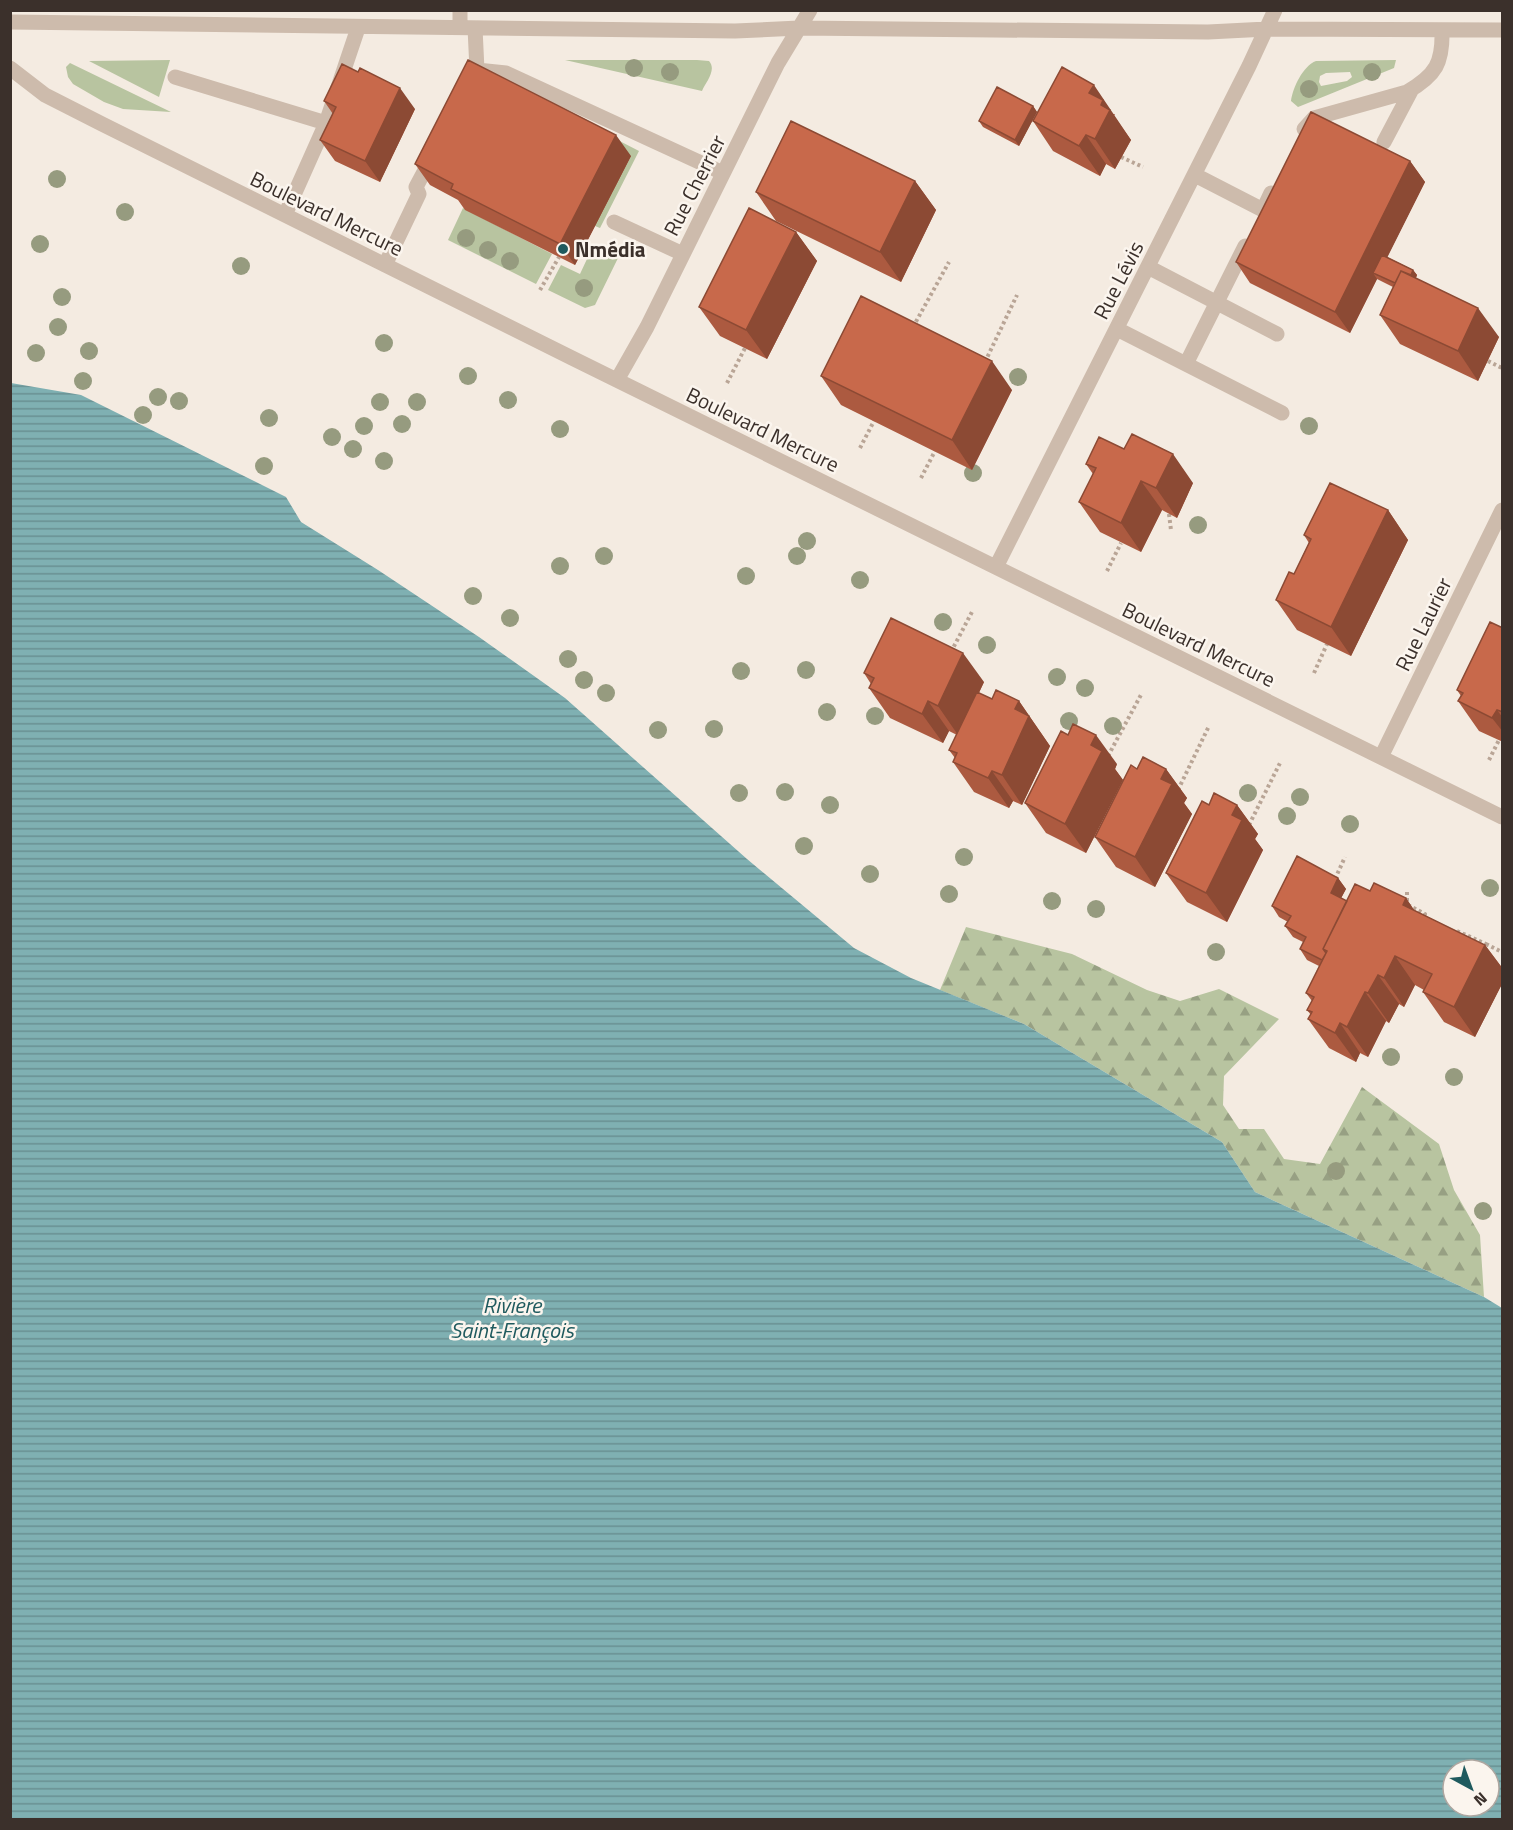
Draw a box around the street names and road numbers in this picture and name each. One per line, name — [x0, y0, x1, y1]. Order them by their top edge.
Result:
street label: Rue Cherrier — [655, 129, 733, 241]
street label: Boulevard Mercure — [245, 162, 409, 264]
street label: Rue Lévis — [1085, 235, 1151, 325]
street label: Boulevard Mercure — [681, 378, 845, 480]
street label: Rue Laurier — [1387, 572, 1459, 676]
street label: Boulevard Mercure — [1117, 593, 1281, 695]

